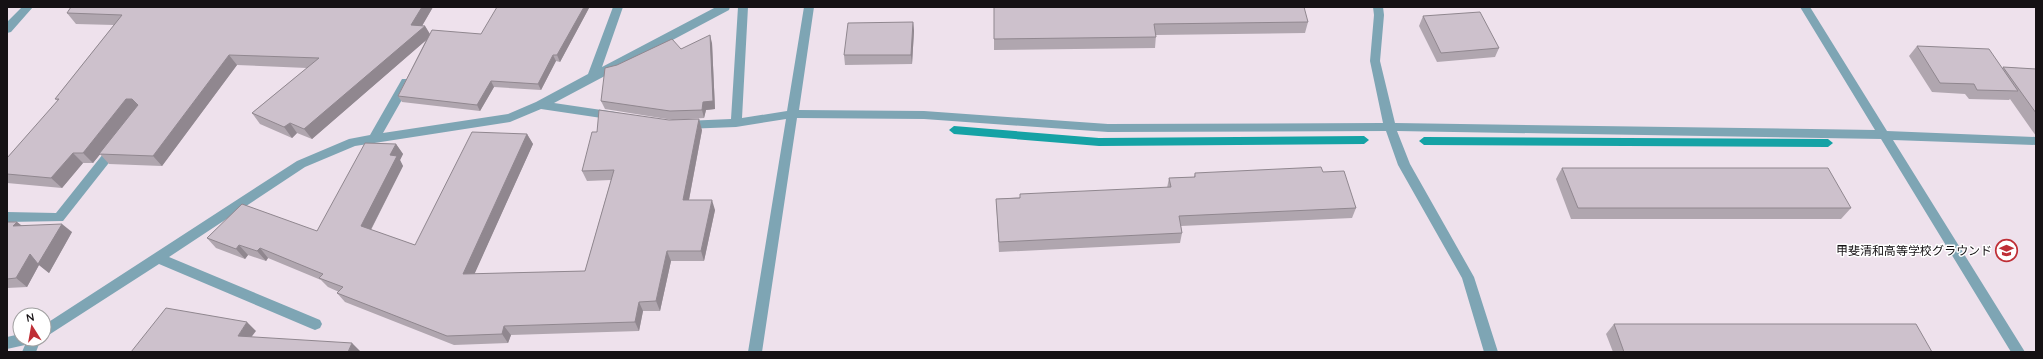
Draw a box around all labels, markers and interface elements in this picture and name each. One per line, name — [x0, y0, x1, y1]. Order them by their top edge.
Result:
school or university icon: 甲斐清和高等学校グラウンド — [1994, 237, 2020, 263]
place label: 甲斐清和高等学校グラウンド — [1836, 243, 1992, 258]
north arrow — [12, 307, 52, 347]
text: N — [25, 310, 35, 325]

